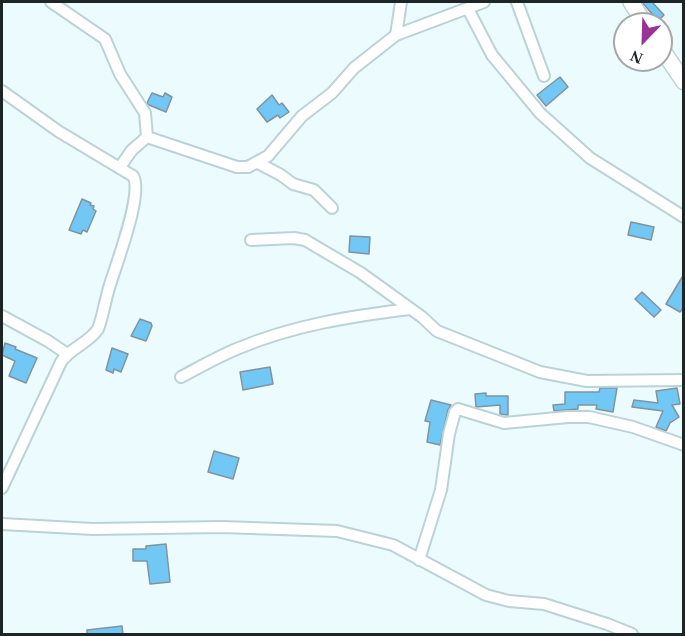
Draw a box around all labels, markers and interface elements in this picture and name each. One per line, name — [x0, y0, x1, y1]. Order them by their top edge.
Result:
north arrow — [613, 12, 673, 72]
text: N — [628, 47, 645, 67]

